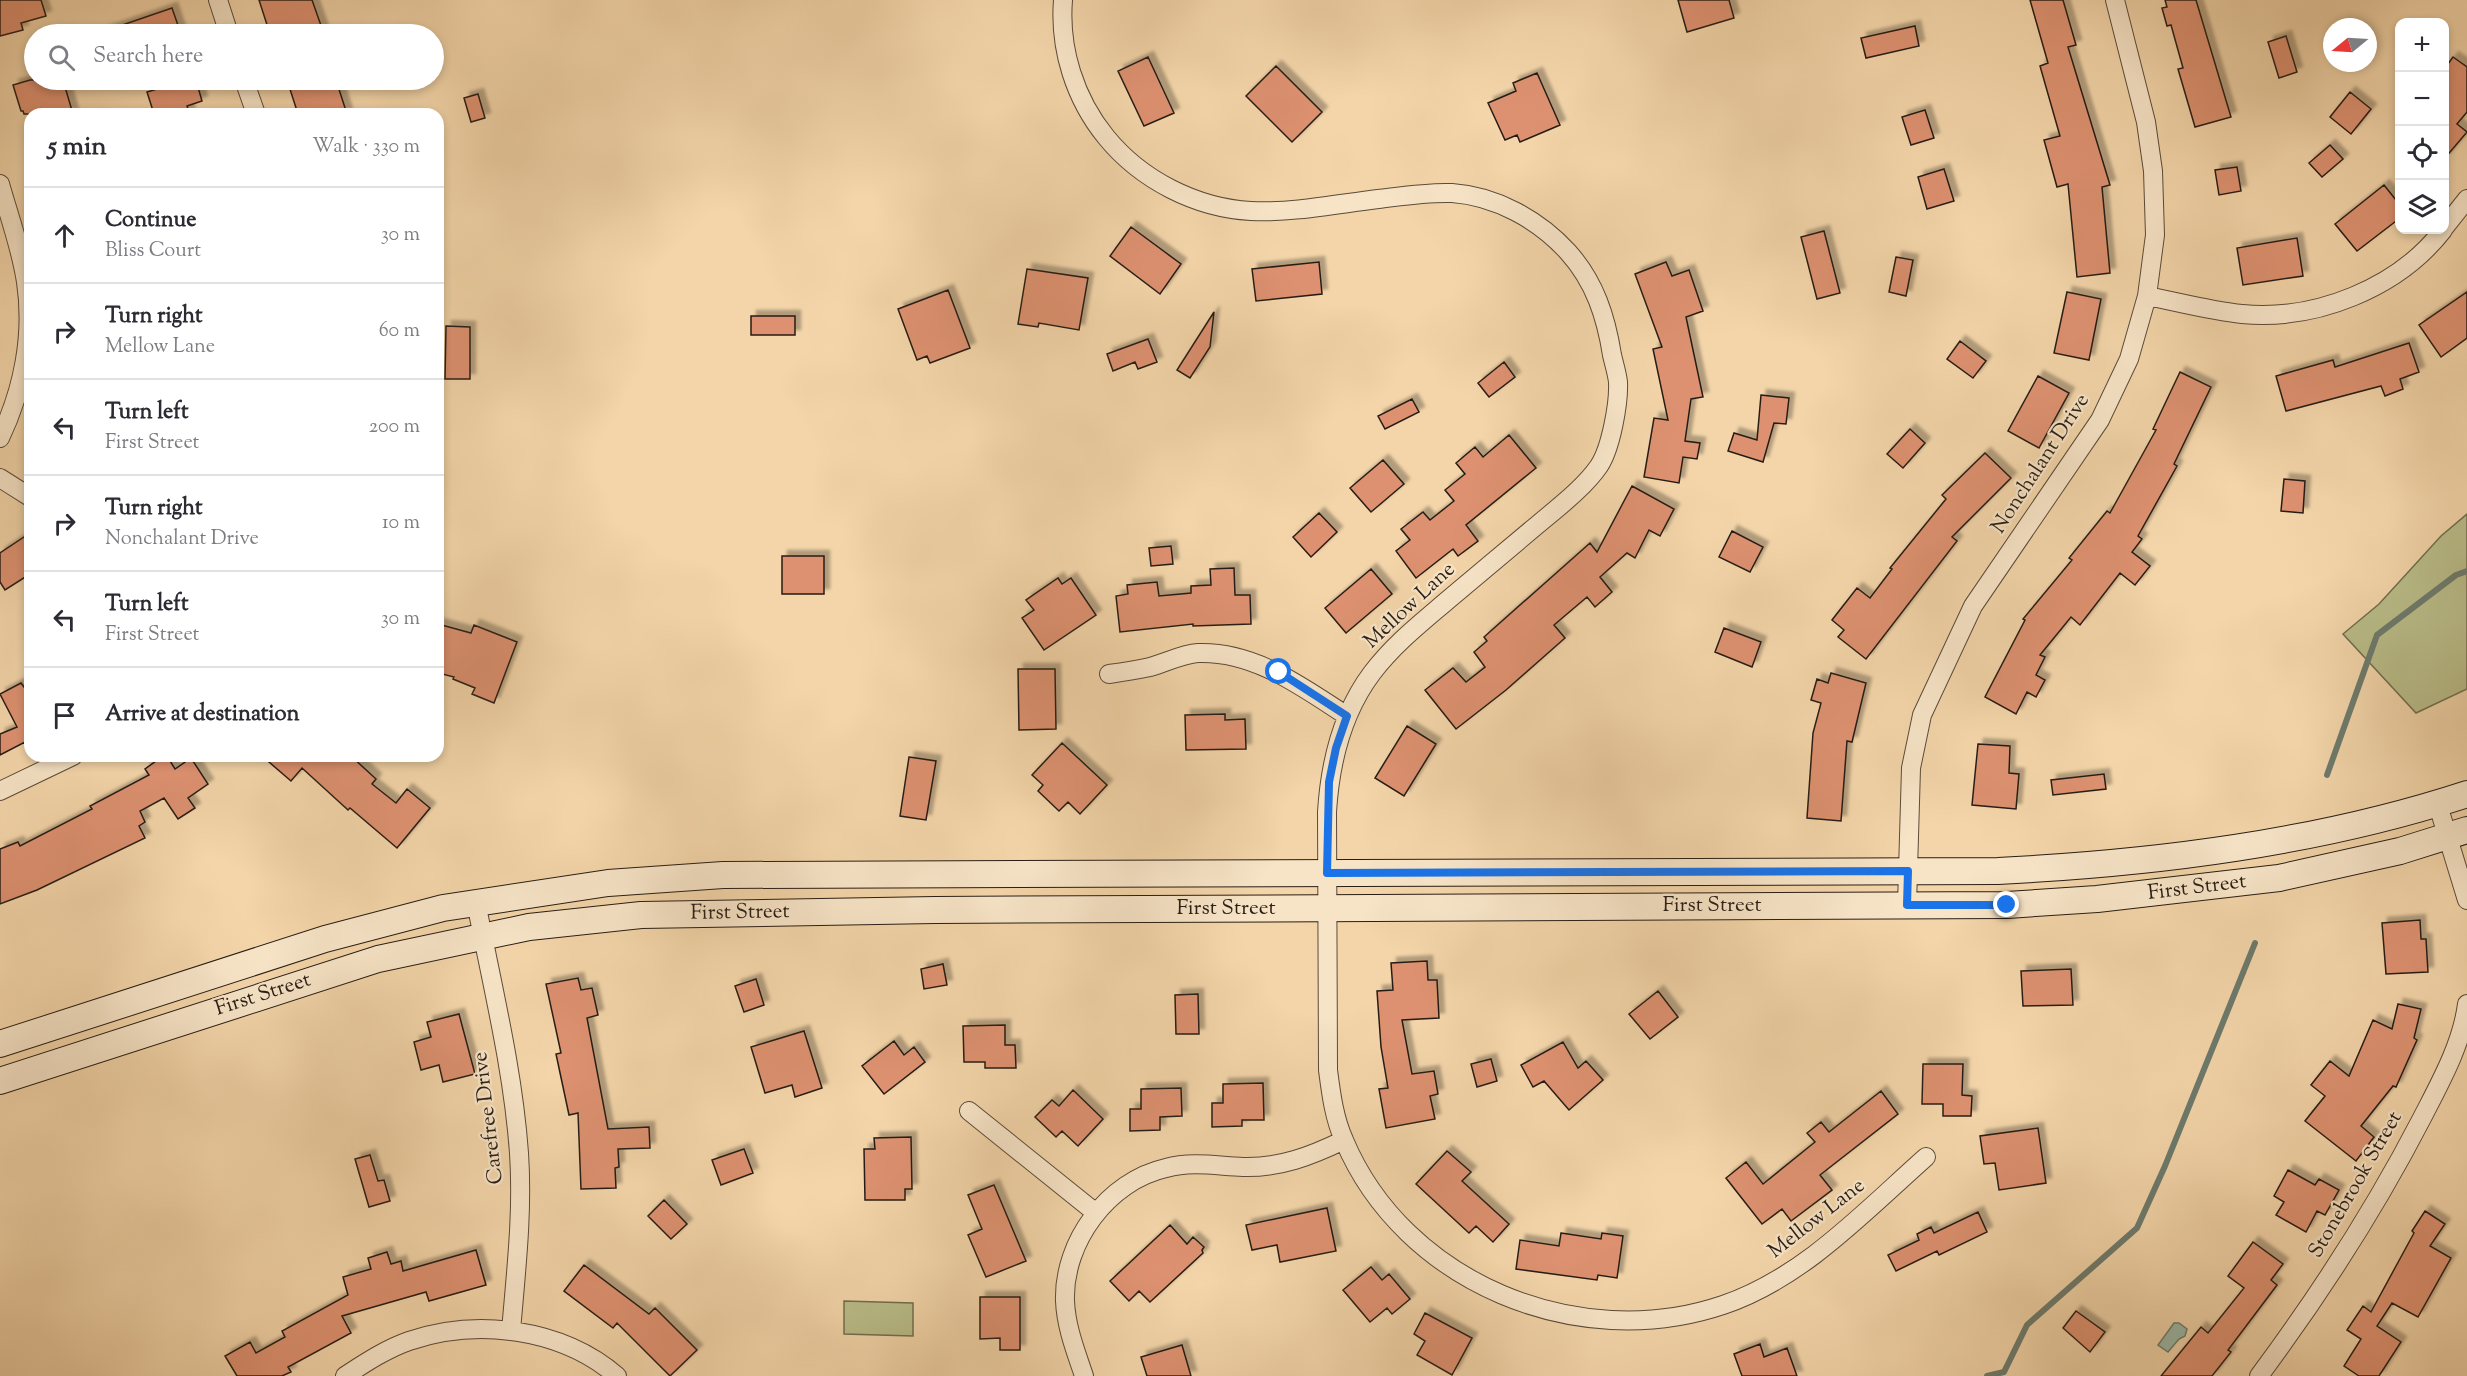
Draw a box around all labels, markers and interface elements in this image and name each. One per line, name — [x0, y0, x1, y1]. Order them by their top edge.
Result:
north arrow — [2323, 18, 2377, 72]
map controls — [2395, 18, 2449, 234]
button: + — [2395, 18, 2449, 72]
search box — [24, 24, 444, 90]
icon: search — [45, 41, 78, 74]
text: Search here — [93, 41, 203, 73]
button: − — [2395, 72, 2449, 126]
button: locate — [2395, 126, 2449, 180]
text: 5 min — [48, 129, 107, 166]
text: Walk · 330 m — [312, 133, 420, 162]
button: layers — [2395, 180, 2449, 234]
text: Continue — [105, 205, 196, 237]
icon: ahead — [48, 219, 81, 252]
text: 30 m — [381, 221, 420, 250]
text: Bliss Court — [105, 237, 201, 266]
text: Turn right — [105, 301, 202, 333]
icon: right — [48, 315, 81, 348]
text: 60 m — [379, 317, 420, 346]
text: Mellow Lane — [105, 333, 215, 362]
street label: Nonchalant Drive — [1984, 388, 2098, 540]
text: Turn left — [105, 397, 188, 429]
icon: left — [48, 411, 81, 444]
text: 200 m — [369, 413, 420, 442]
text: First Street — [105, 429, 199, 458]
text: Turn right — [105, 493, 202, 525]
icon: right — [48, 507, 81, 540]
text: 10 m — [382, 509, 420, 538]
text: Nonchalant Drive — [105, 525, 259, 554]
street label: Mellow Lane — [1358, 556, 1462, 656]
text: Turn left — [105, 589, 188, 621]
icon: left — [48, 603, 81, 636]
text: 30 m — [381, 605, 420, 634]
text: First Street — [105, 621, 199, 650]
route start — [1265, 658, 1291, 684]
icon: arrive — [48, 699, 81, 732]
text: Arrive at destination — [105, 699, 300, 731]
street label: First Street — [2146, 867, 2248, 909]
street label: First Street — [1662, 891, 1762, 921]
route end — [1993, 891, 2019, 917]
street label: First Street — [1176, 894, 1276, 924]
street label: First Street — [690, 897, 790, 929]
street label: First Street — [211, 965, 315, 1025]
street label: Carefree Drive — [466, 1050, 512, 1186]
street label: Stonebrook Street — [2302, 1106, 2410, 1264]
street label: Mellow Lane — [1762, 1172, 1872, 1266]

